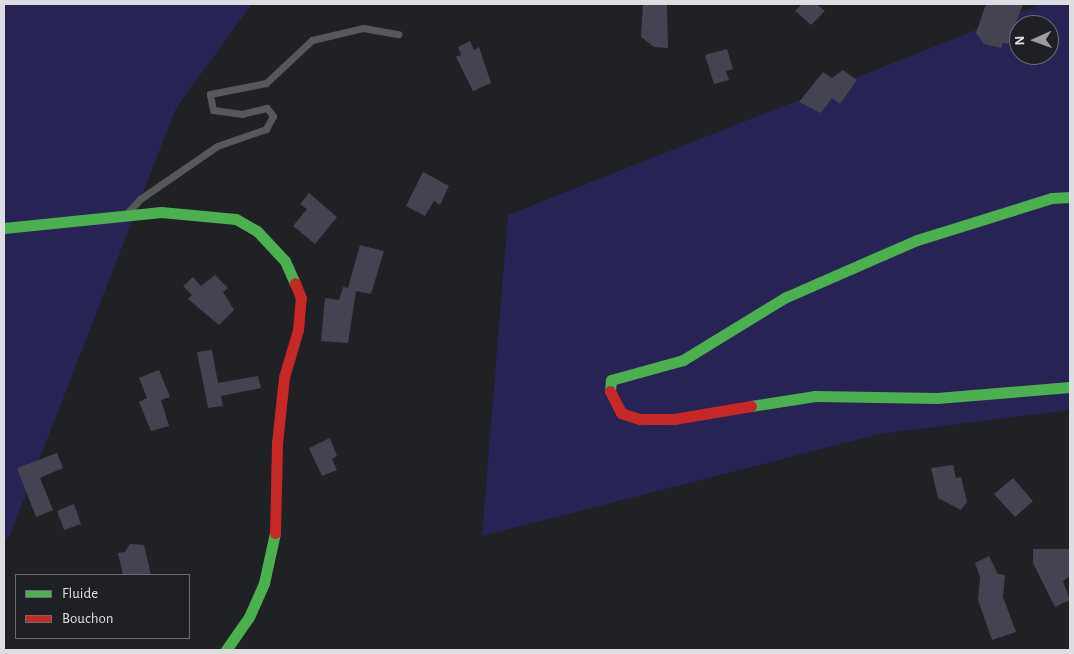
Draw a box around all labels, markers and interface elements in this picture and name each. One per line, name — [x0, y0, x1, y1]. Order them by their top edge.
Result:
north arrow — [1009, 15, 1059, 65]
text: N — [1013, 35, 1027, 46]
legend — [15, 574, 190, 639]
text: Fluide — [62, 586, 98, 601]
text: Bouchon — [62, 611, 113, 626]

